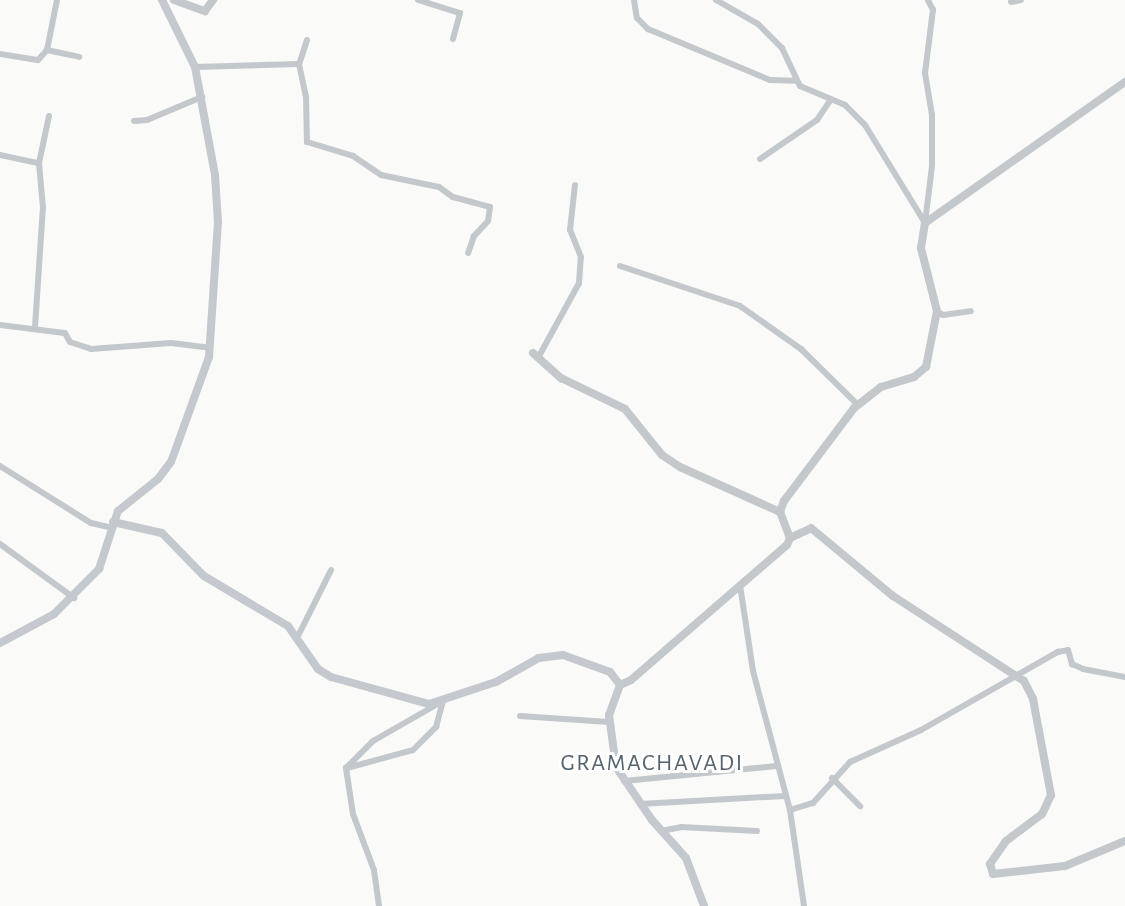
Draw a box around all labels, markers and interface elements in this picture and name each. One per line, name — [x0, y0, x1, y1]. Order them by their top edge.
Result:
district label: GRAMACHAVADI — [560, 750, 744, 778]

